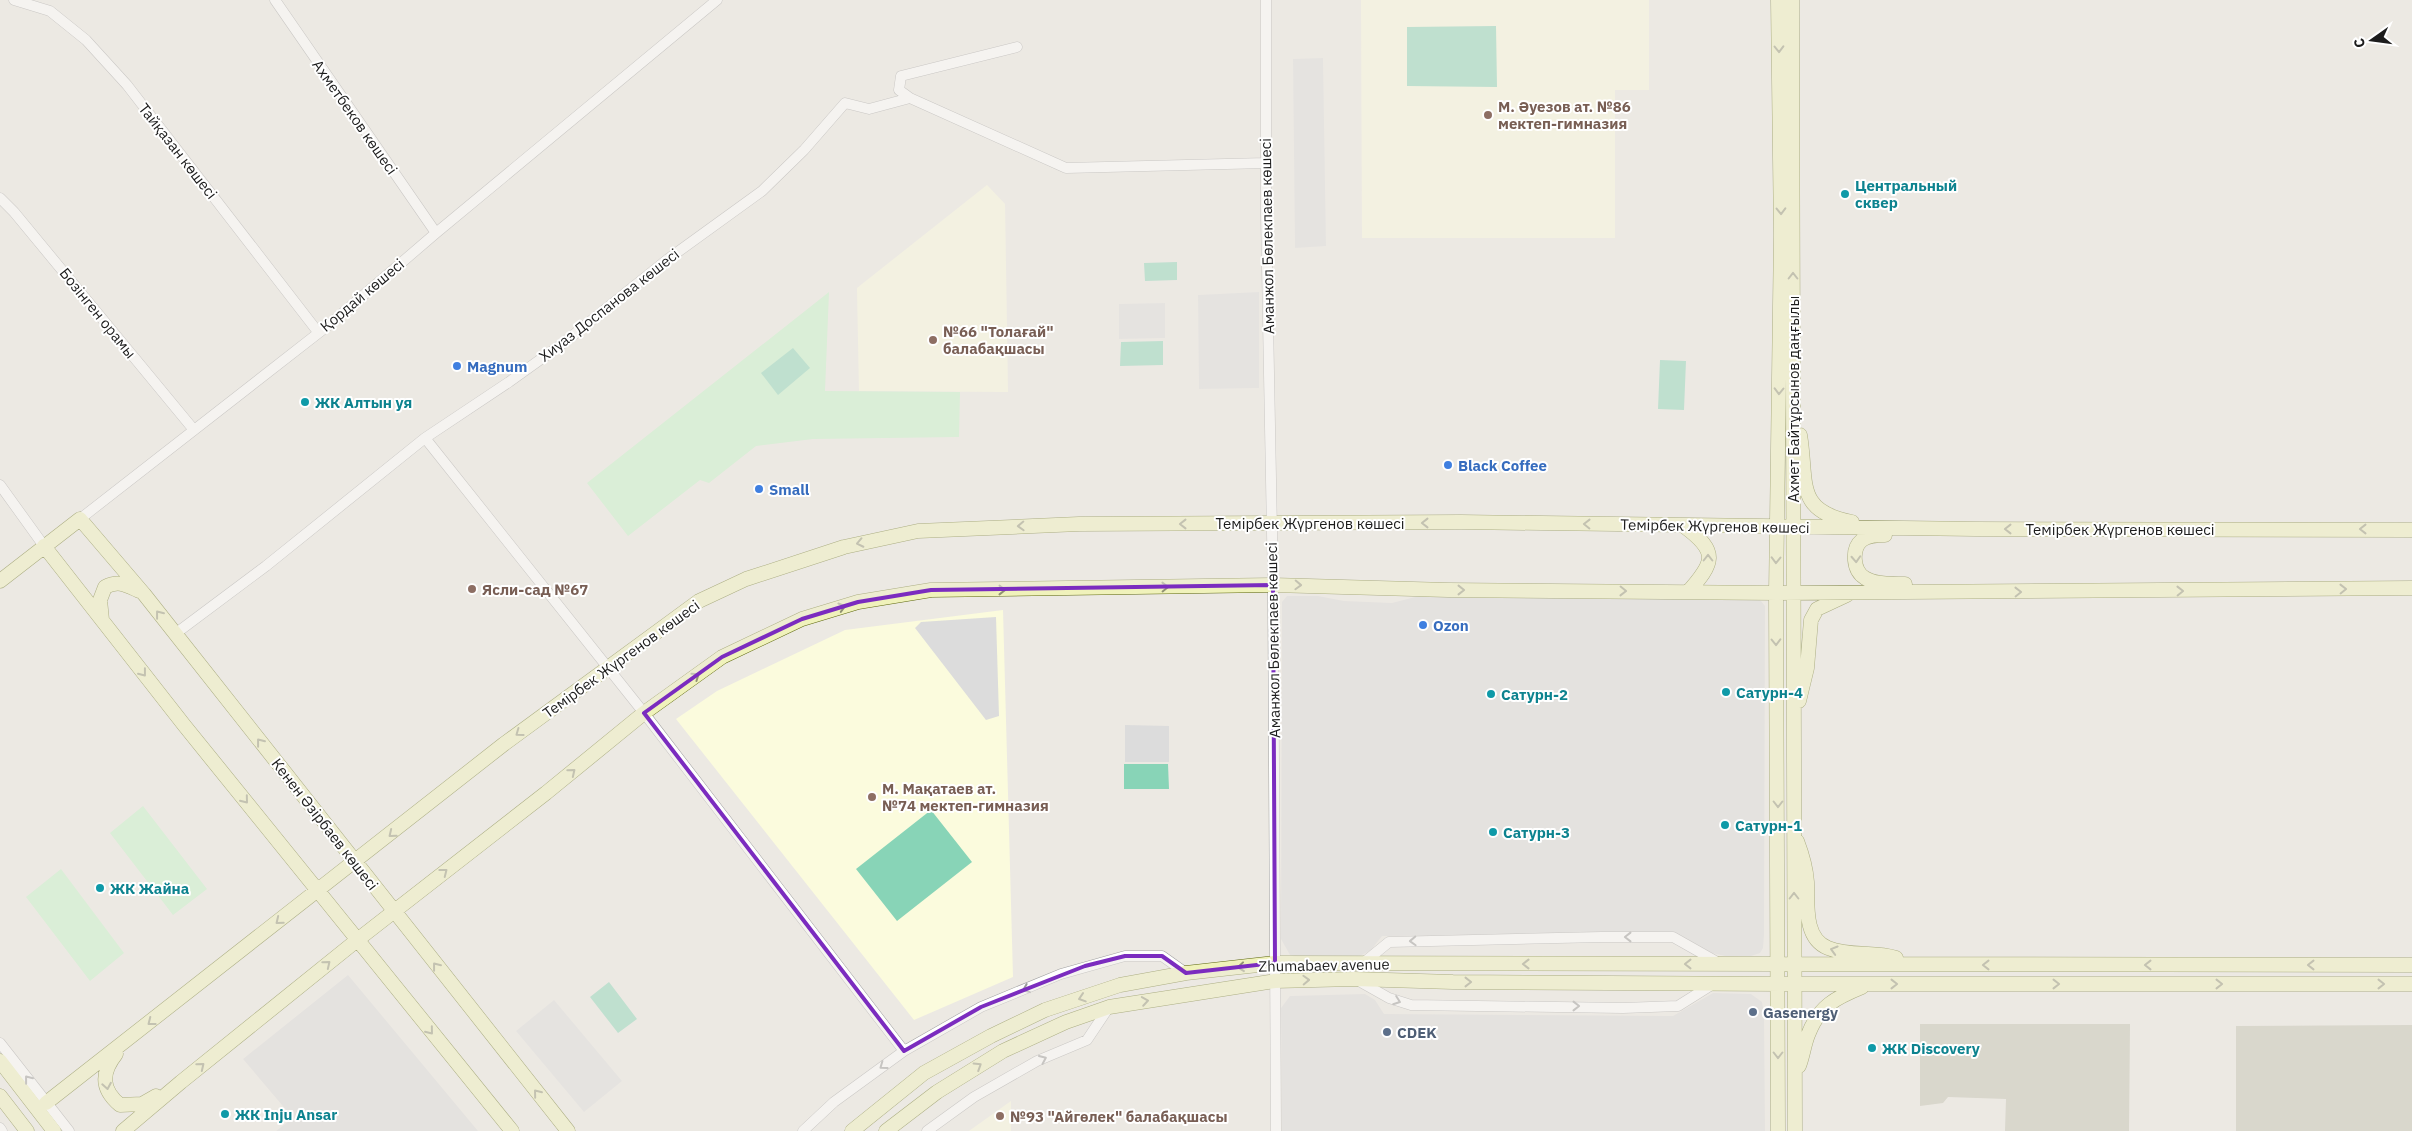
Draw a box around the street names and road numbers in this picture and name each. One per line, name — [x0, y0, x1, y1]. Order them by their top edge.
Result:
street label: Ахметбеков көшесі — [308, 56, 402, 178]
street label: Тайқазан көшесі — [135, 99, 221, 203]
street label: Аманжол Бөлекпаев көшесі — [1256, 138, 1278, 334]
street label: Хиуаз Доспанова көшесі — [535, 244, 683, 366]
street label: Қордай көшесі — [316, 254, 408, 336]
street label: Бозінген орамы — [56, 264, 140, 362]
street label: Ахмет Байтұрсынов даңғылы — [1784, 296, 1803, 502]
street label: Темірбек Жүргенов көшесі — [1215, 514, 1405, 533]
street label: Темірбек Жүргенов көшесі — [1620, 515, 1810, 537]
street label: Темірбек Жүргенов көшесі — [2025, 520, 2215, 539]
street label: Аманжол Бөлекпаев көшесі — [1262, 542, 1284, 738]
street label: Темірбек Жүргенов көшесі — [539, 596, 703, 722]
street label: Кенен Әзірбаев көшесі — [268, 754, 382, 894]
street label: Zhumabaev avenue — [1258, 954, 1390, 976]

